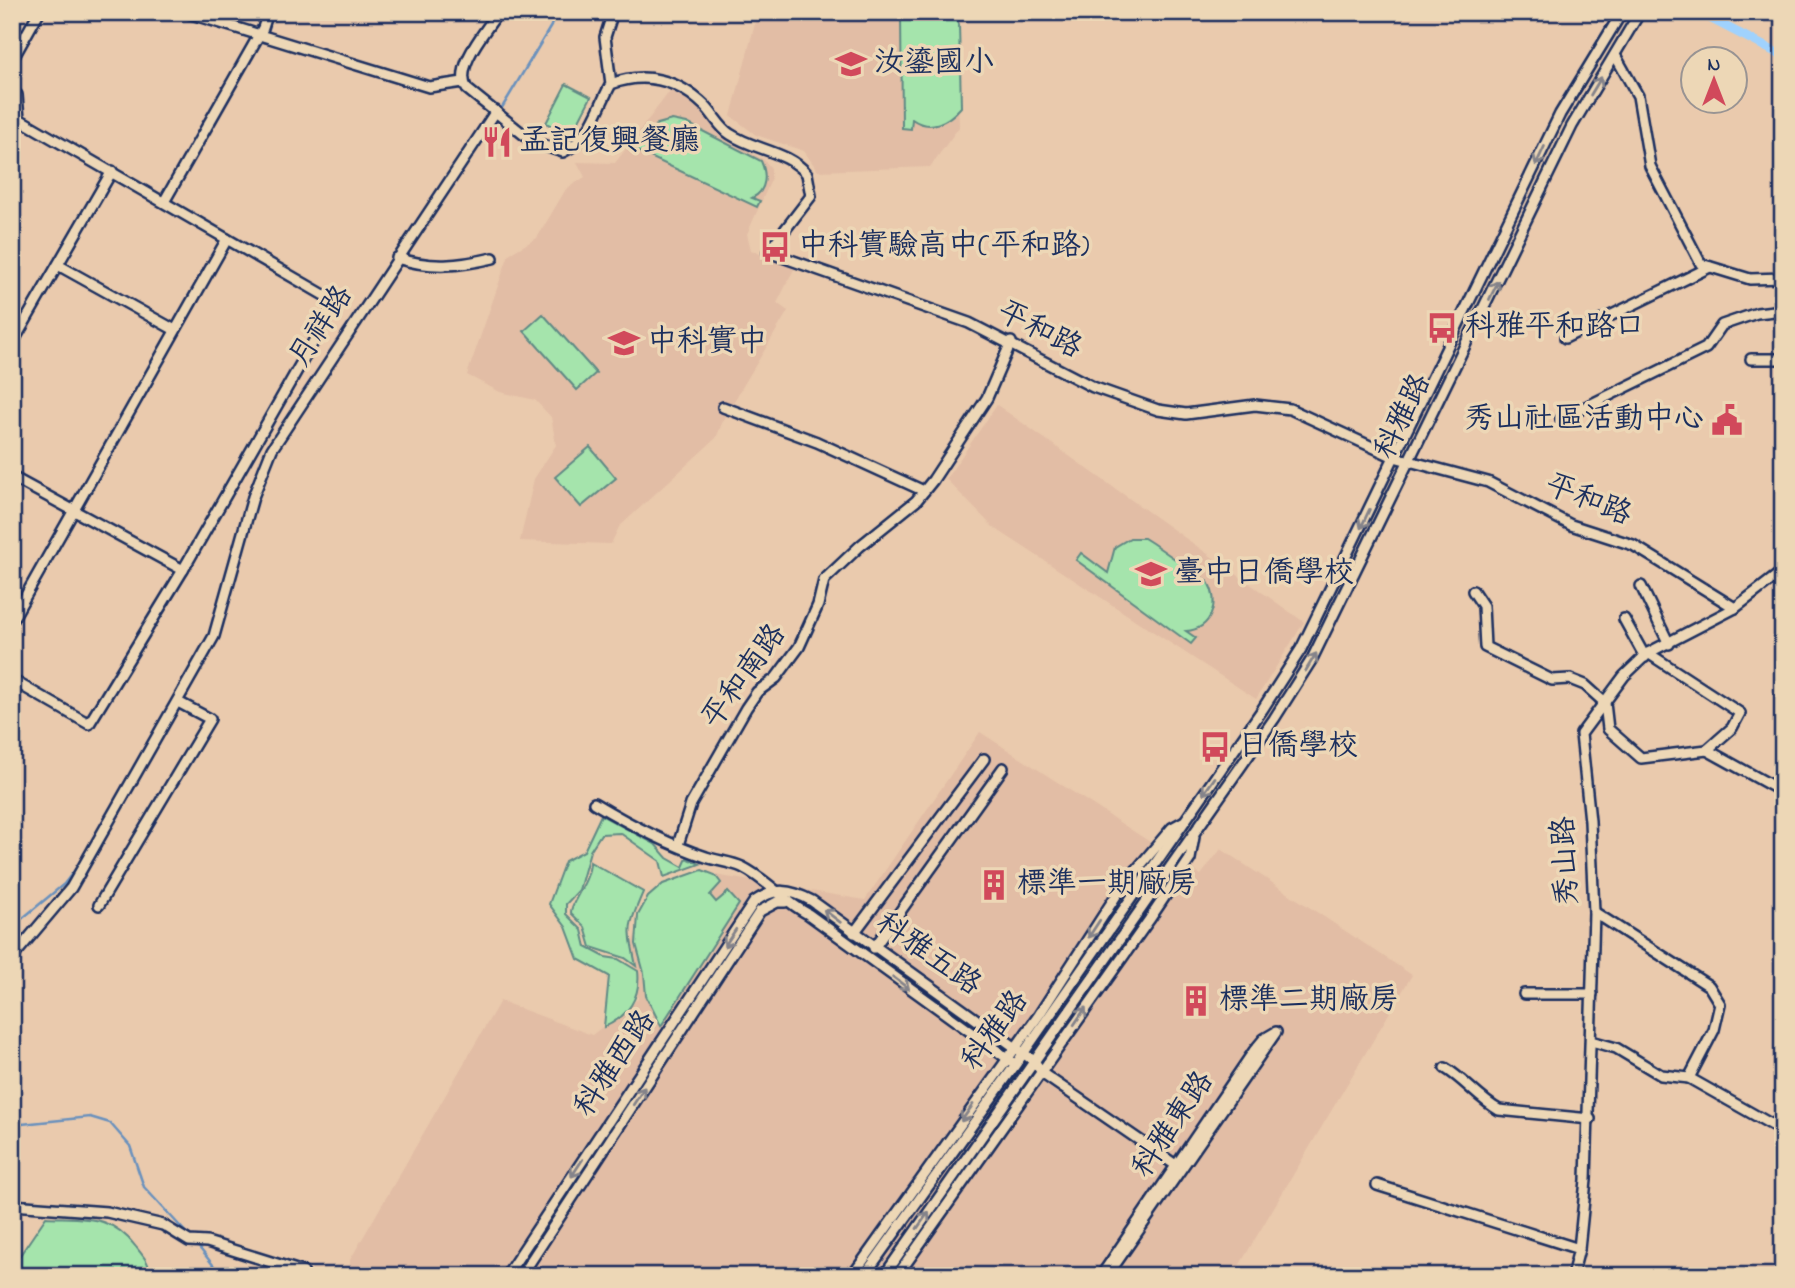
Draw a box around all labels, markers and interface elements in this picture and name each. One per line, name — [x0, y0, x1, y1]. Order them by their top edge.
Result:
place label: 汝鎏國小 — [874, 42, 994, 86]
north arrow — [1680, 46, 1750, 116]
school or university icon: 汝鎏國小 — [834, 47, 868, 81]
text: N — [1708, 52, 1721, 79]
one-way arrow — [1589, 77, 1603, 97]
place label: 孟記復興餐廳 — [520, 120, 700, 164]
restaurant icon: 孟記復興餐廳 — [480, 125, 514, 159]
one-way arrow — [1532, 145, 1546, 166]
place label: 中科實驗高中(平和路) — [798, 225, 1090, 269]
bus stop icon: 中科實驗高中(平和路) — [758, 230, 792, 264]
street label: 月祥路 — [279, 277, 365, 377]
one-way arrow — [1487, 280, 1501, 301]
street label: 平和路 — [989, 291, 1089, 371]
place label: 科雅平和路口 — [1465, 306, 1645, 350]
bus stop icon: 科雅平和路口 — [1425, 311, 1459, 345]
place label: 中科實中 — [647, 321, 767, 365]
school or university icon: 中科實中 — [607, 326, 641, 360]
street label: 科雅路 — [1364, 367, 1444, 467]
place label: 秀山社區活動中心 — [1464, 398, 1704, 442]
public building icon: 秀山社區活動中心 — [1710, 403, 1744, 437]
street label: 平和路 — [1538, 464, 1638, 538]
one-way arrow — [1358, 508, 1371, 529]
place label: 臺中日僑學校 — [1174, 552, 1354, 596]
school or university icon: 臺中日僑學校 — [1134, 557, 1168, 591]
street label: 平和南路 — [692, 616, 798, 738]
one-way arrow — [1304, 652, 1318, 672]
place label: 日僑學校 — [1238, 725, 1358, 769]
bus stop icon: 日僑學校 — [1198, 730, 1232, 764]
one-way arrow — [1202, 776, 1216, 795]
street label: 秀山路 — [1543, 815, 1591, 907]
place label: 標準一期廠房 — [1017, 863, 1197, 907]
building icon: 標準一期廠房 — [977, 868, 1011, 902]
street label: 科雅五路 — [866, 903, 990, 1007]
one-way arrow — [823, 908, 842, 923]
one-way arrow — [1087, 919, 1102, 938]
one-way arrow — [723, 928, 738, 947]
one-way arrow — [891, 975, 910, 990]
place label: 標準二期廠房 — [1219, 979, 1399, 1023]
street label: 科雅路 — [952, 982, 1040, 1080]
building icon: 標準二期廠房 — [1179, 984, 1213, 1018]
street label: 科雅西路 — [564, 1002, 668, 1126]
one-way arrow — [1072, 1007, 1087, 1026]
street label: 科雅東路 — [1122, 1063, 1226, 1187]
one-way arrow — [632, 1087, 646, 1106]
one-way arrow — [960, 1103, 974, 1122]
one-way arrow — [570, 1158, 584, 1177]
one-way arrow — [916, 1211, 930, 1230]

